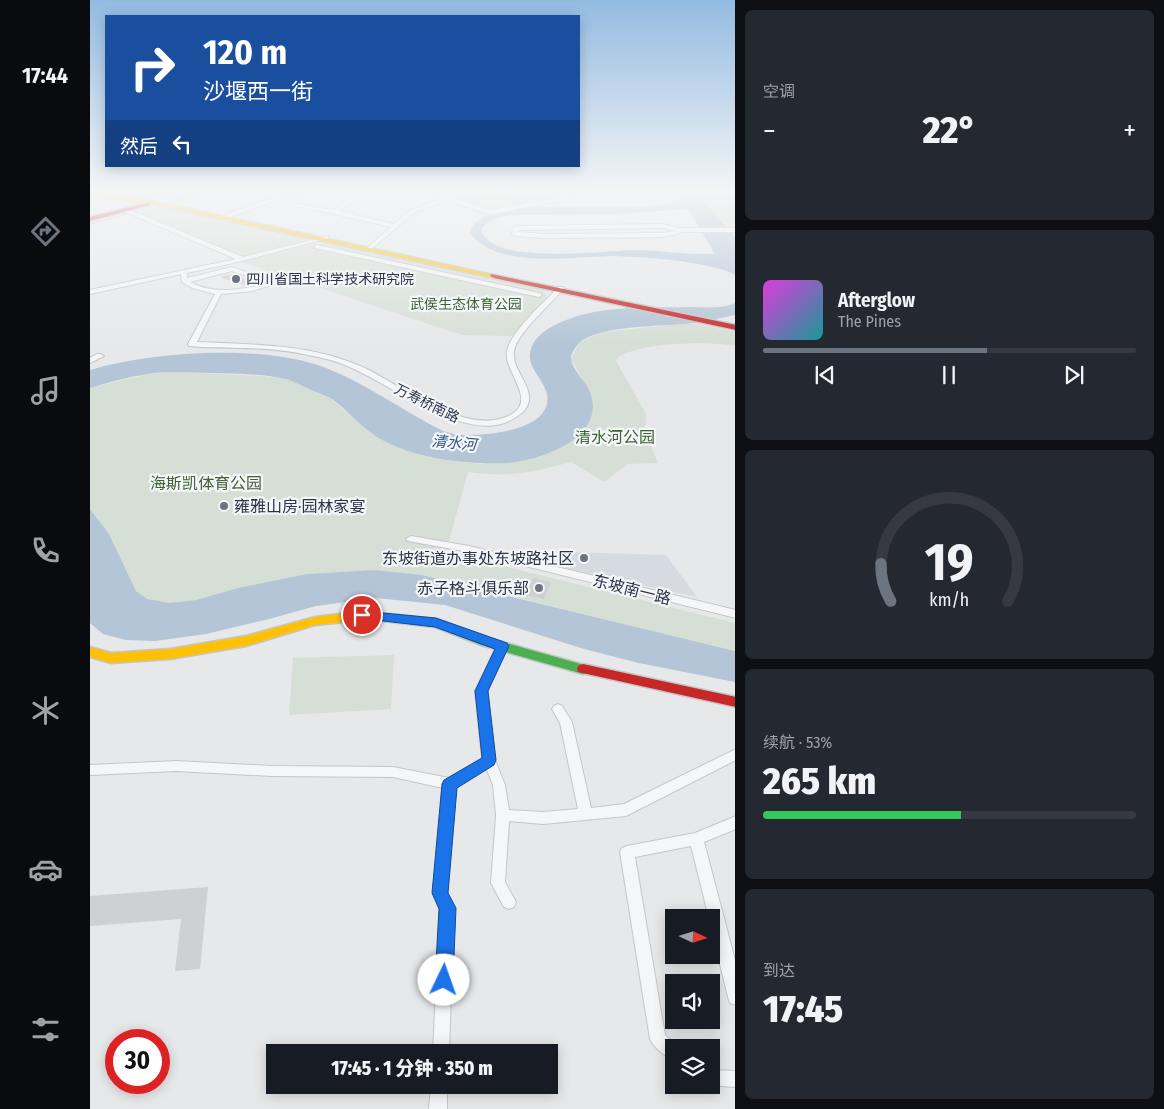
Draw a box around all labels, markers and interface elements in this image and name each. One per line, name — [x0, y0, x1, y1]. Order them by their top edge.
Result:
text: 120 m — [203, 31, 287, 73]
icon: right — [120, 35, 185, 100]
text: 17:44 — [22, 62, 68, 89]
text: 沙堰西一街 — [203, 78, 313, 105]
text: 空调 — [763, 82, 795, 101]
text: 22° — [923, 107, 976, 153]
text: − — [763, 114, 776, 147]
text: + — [1123, 114, 1136, 147]
icon: left — [168, 130, 196, 158]
text: 然后 — [120, 135, 158, 158]
icon: directions — [28, 214, 63, 249]
place label: 四川省国土科学技术研究院 — [246, 271, 414, 288]
marker: 四川省国土科学技术研究院 — [230, 273, 242, 285]
text: Afterglow — [838, 289, 915, 312]
park label: 武侯生态体育公园 — [410, 296, 522, 313]
text: The Pines — [838, 312, 901, 331]
icon: previous — [811, 361, 839, 389]
icon: pause — [935, 361, 963, 389]
icon: next — [1060, 361, 1088, 389]
icon: music — [28, 373, 63, 408]
street label: 万寿桥南路 — [392, 380, 462, 426]
park label: 清水河公园 — [575, 428, 655, 447]
water label: 清水河 — [431, 432, 480, 454]
park label: 海斯凯体育公园 — [150, 474, 262, 493]
place label: 雍雅山房·园林家宴 — [234, 497, 365, 516]
marker: 雍雅山房·园林家宴 — [218, 500, 230, 512]
text: 19 — [925, 531, 974, 594]
icon: phone — [28, 533, 63, 568]
place label: 东坡街道办事处东坡路社区 — [382, 549, 574, 568]
marker: 东坡街道办事处东坡路社区 — [578, 552, 590, 564]
street label: 东坡南一路 — [591, 571, 673, 608]
place label: 赤子格斗俱乐部 — [417, 579, 529, 598]
marker: 赤子格斗俱乐部 — [533, 582, 545, 594]
text: km/h — [930, 589, 969, 611]
pin — [341, 594, 383, 636]
icon: arrive — [348, 601, 376, 629]
icon: climate — [28, 693, 63, 728]
text: 续航 · 53% — [763, 733, 832, 752]
text: 265 km — [763, 758, 876, 804]
icon: car — [28, 852, 63, 887]
north arrow — [665, 909, 720, 964]
map controls — [665, 909, 720, 1094]
position arrow — [417, 953, 469, 1005]
text: 到达 — [763, 961, 795, 980]
button: sound — [665, 974, 720, 1029]
text: 17:45 — [763, 986, 843, 1032]
icon: filters — [28, 1012, 63, 1047]
speed limit sign: 30 — [105, 1029, 170, 1094]
button: layers — [665, 1039, 720, 1094]
text: 17:45 · 1 分钟 · 350 m — [331, 1057, 493, 1080]

